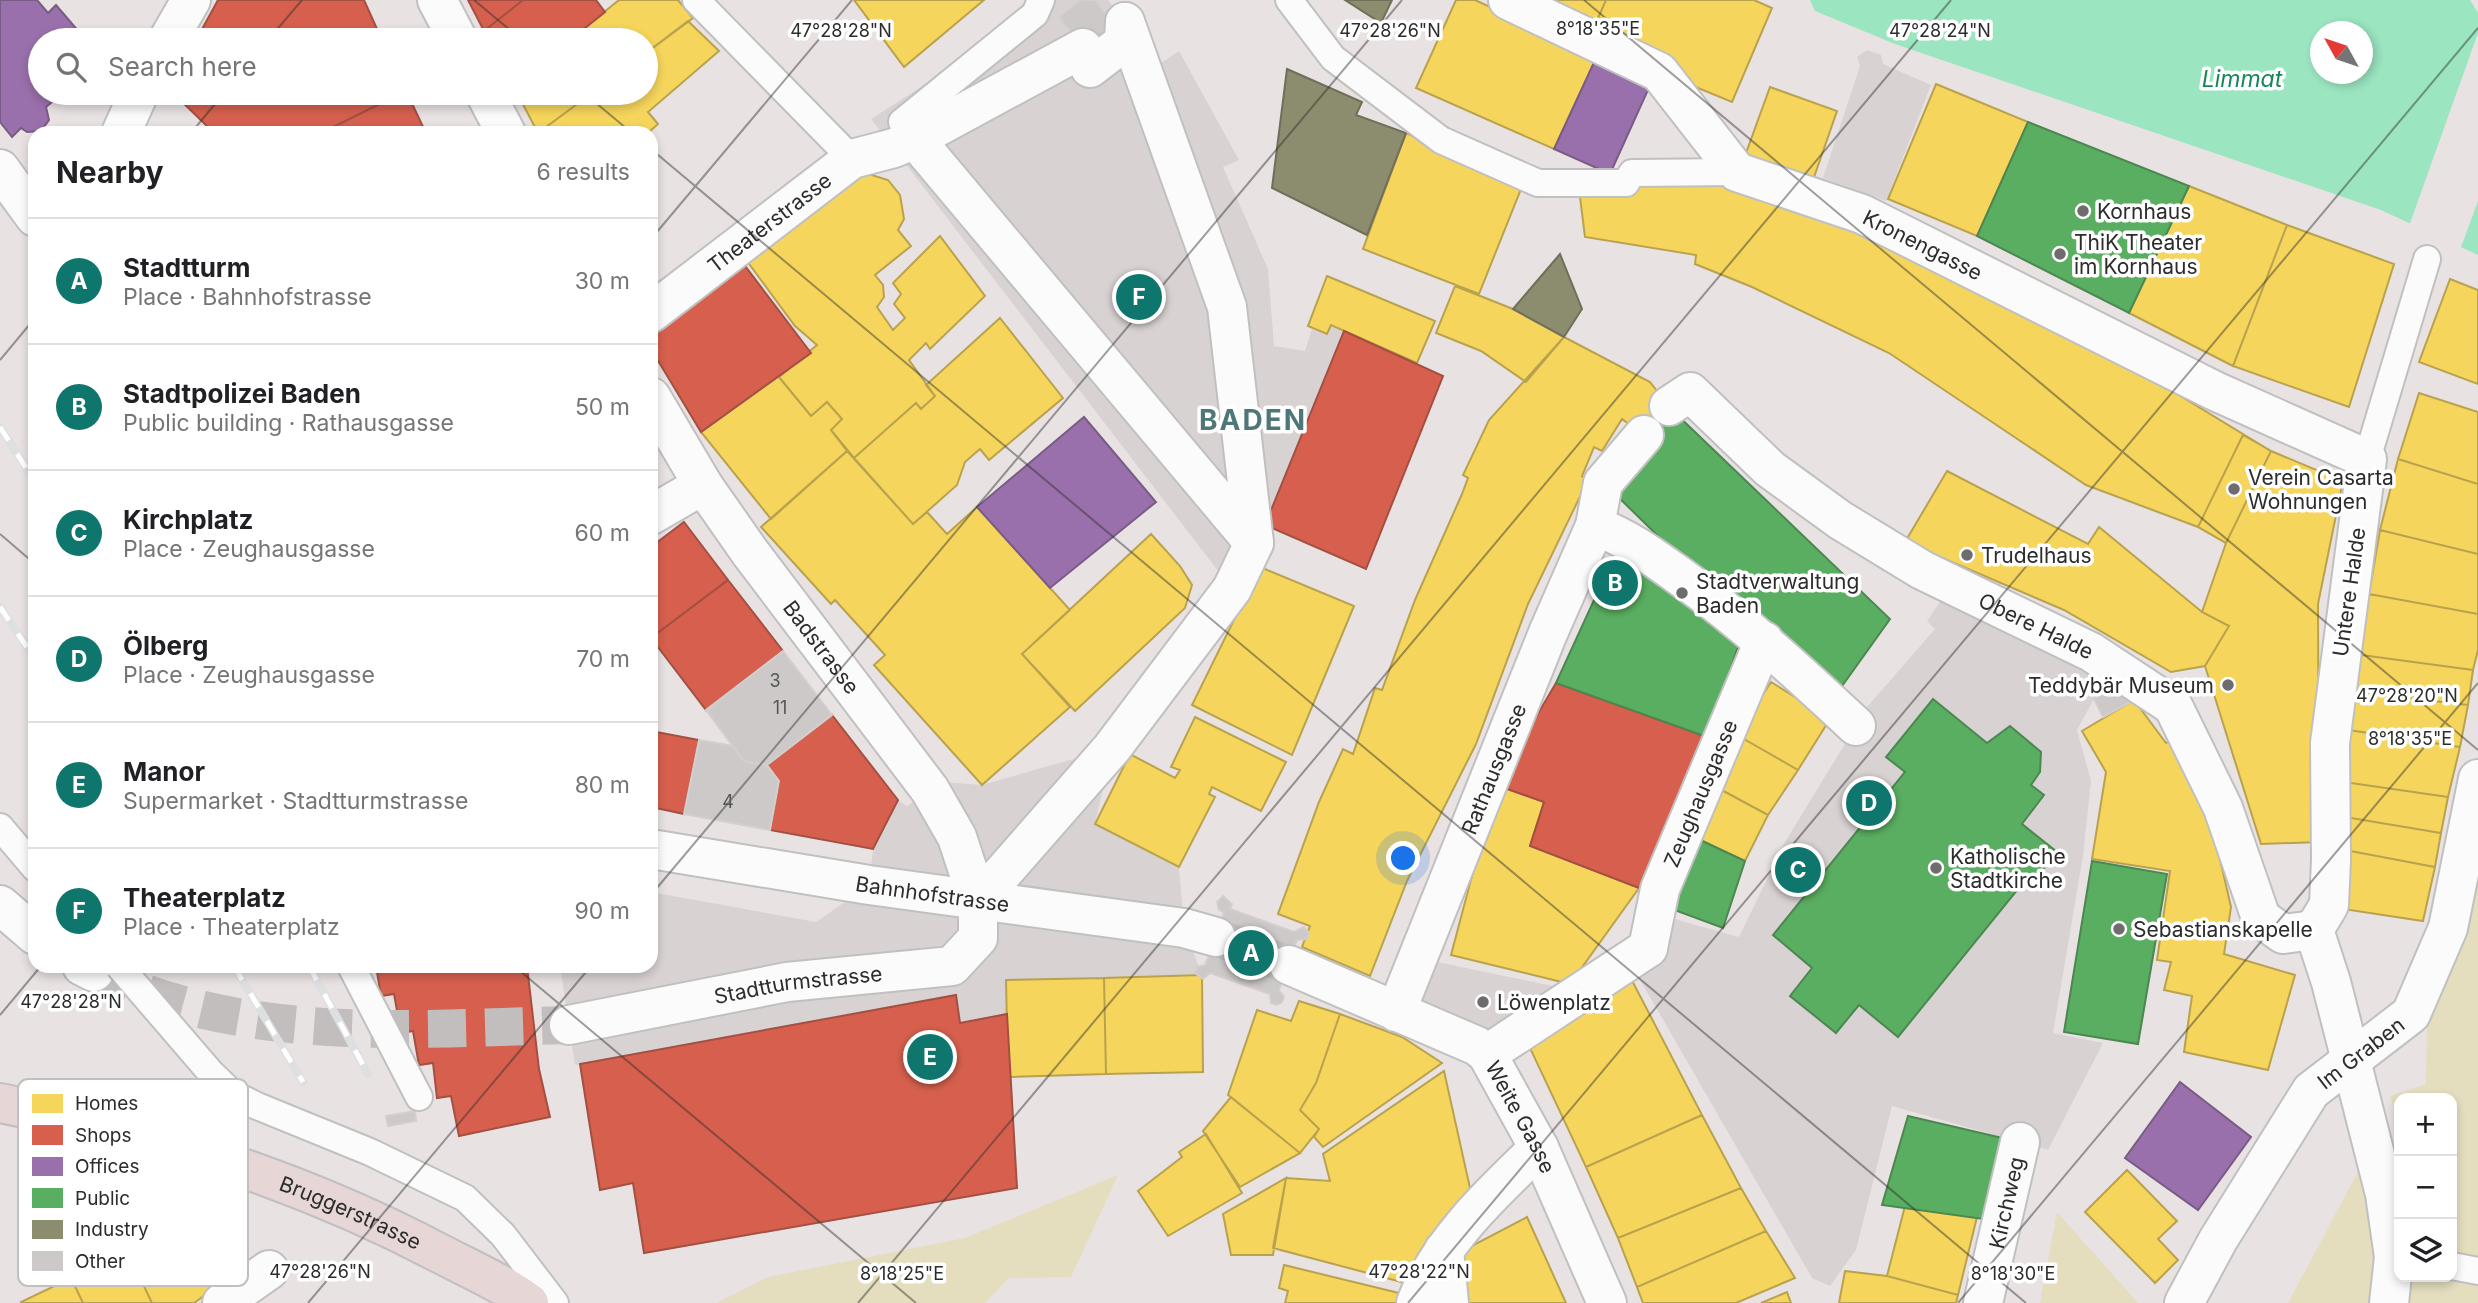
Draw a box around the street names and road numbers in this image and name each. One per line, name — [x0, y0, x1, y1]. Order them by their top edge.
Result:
street label: Theaterstrasse — [702, 167, 836, 278]
street label: Kronengasse — [1859, 204, 1987, 285]
street label: Untere Halde — [2328, 526, 2370, 658]
street label: Obere Halde — [1975, 587, 2098, 664]
street label: Badstrasse — [778, 595, 865, 699]
street label: Rathausgasse — [1456, 700, 1531, 838]
street label: Zeughausgasse — [1658, 716, 1742, 871]
street label: Bahnhofstrasse — [854, 870, 1011, 917]
street label: Stadtturmstrasse — [712, 960, 883, 1009]
street label: Im Graben — [2312, 1011, 2409, 1094]
street label: Weite Gasse — [1481, 1056, 1561, 1177]
street label: Kirchweg — [1983, 1154, 2029, 1251]
street label: Bruggerstrasse — [276, 1170, 426, 1254]

